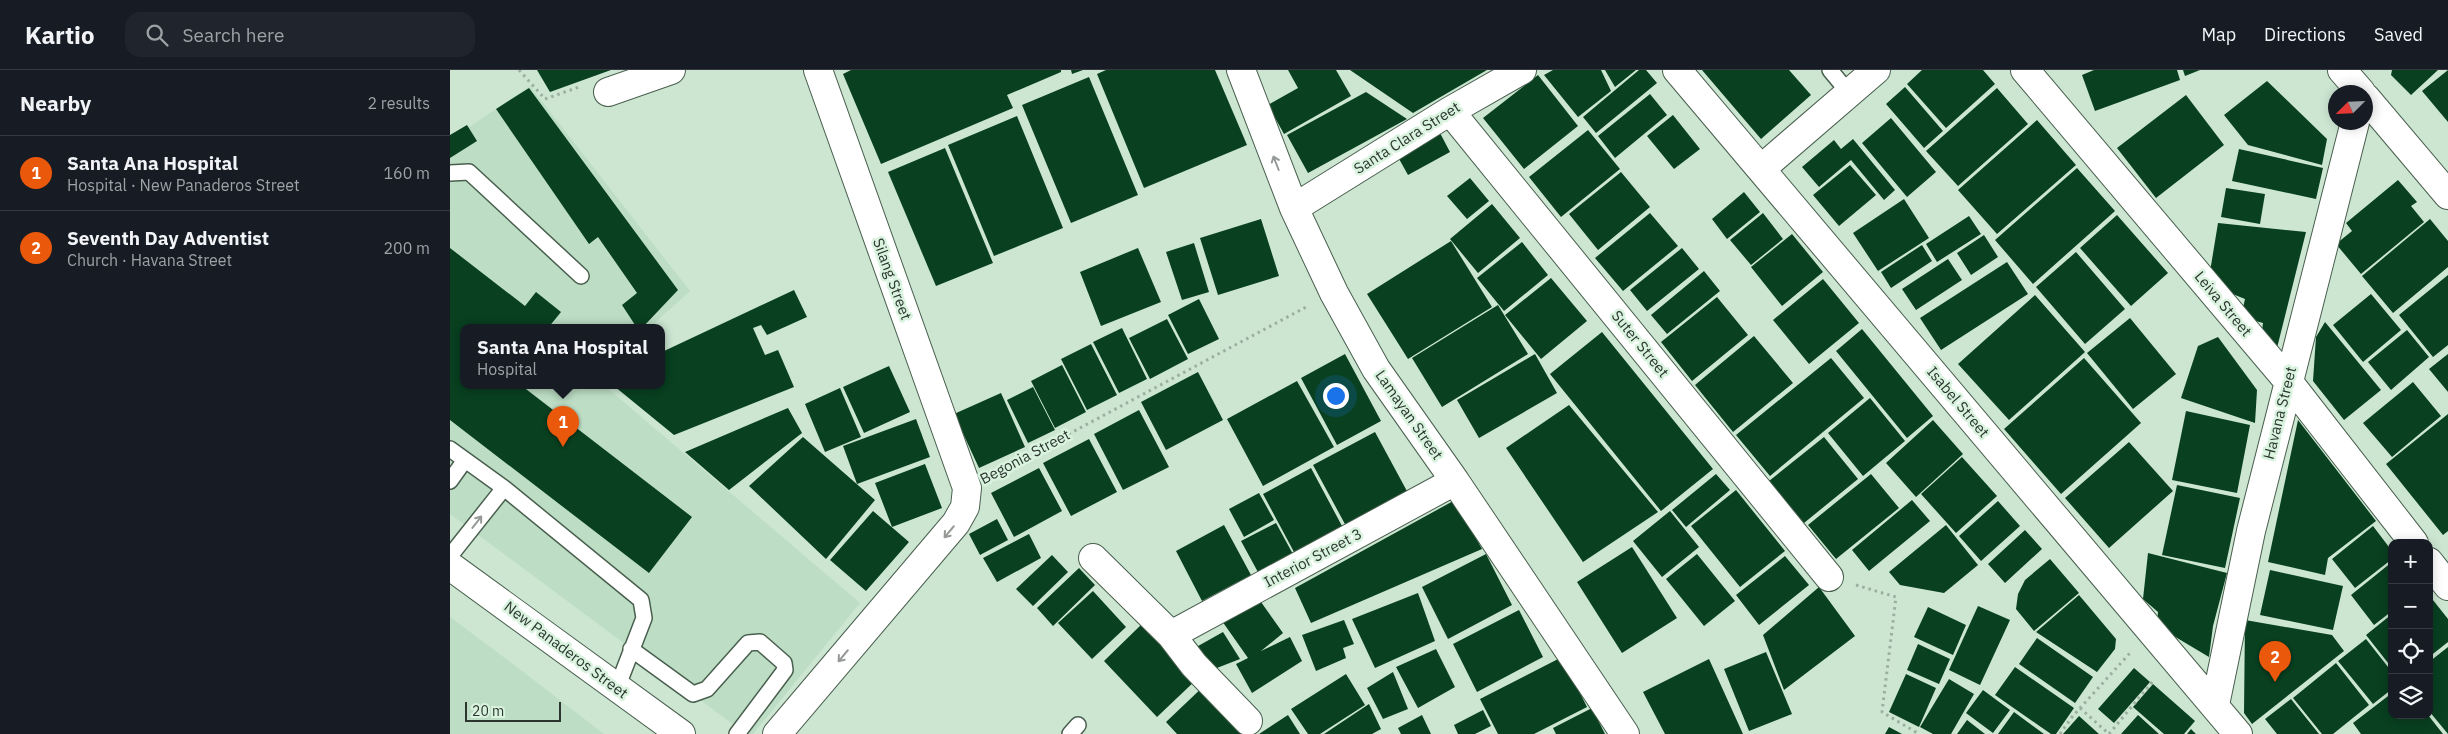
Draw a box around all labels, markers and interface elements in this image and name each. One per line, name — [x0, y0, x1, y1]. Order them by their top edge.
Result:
search box — [125, 12, 475, 57]
text: Kartio — [25, 19, 95, 51]
icon: search — [143, 21, 171, 49]
text: Search here — [183, 23, 284, 47]
text: Map — [2201, 23, 2236, 46]
text: Directions — [2264, 23, 2346, 46]
text: Saved — [2374, 23, 2423, 46]
north arrow — [2328, 85, 2373, 130]
text: Nearby — [20, 89, 91, 117]
text: 2 results — [367, 93, 430, 113]
street label: Santa Clara Street — [1350, 97, 1463, 178]
text: Santa Ana Hospital — [67, 151, 238, 175]
one-way arrow — [1271, 155, 1280, 171]
text: 1 — [31, 163, 41, 183]
text: 160 m — [383, 163, 430, 183]
text: Hospital · New Panaderos Street — [67, 175, 300, 195]
text: Seventh Day Adventist — [67, 226, 269, 250]
street label: Silang Street — [869, 235, 916, 322]
text: 2 — [31, 238, 41, 258]
text: 200 m — [383, 238, 430, 258]
text: Church · Havana Street — [67, 250, 232, 270]
street label: Leiva Street — [2191, 267, 2256, 340]
street label: Suter Street — [1608, 306, 1673, 381]
popup — [460, 324, 665, 389]
text: Santa Ana Hospital — [477, 335, 648, 359]
text: Hospital — [477, 359, 537, 379]
street label: Isabel Street — [1923, 362, 1994, 441]
street label: Havana Street — [2259, 365, 2300, 461]
street label: Lamayan Street — [1372, 366, 1447, 463]
your location — [1323, 383, 1349, 409]
pin: 1 — [547, 406, 579, 447]
street label: Begonia Street — [976, 425, 1073, 488]
one-way arrow — [471, 516, 482, 529]
street label: Interior Street 3 — [1260, 524, 1365, 591]
one-way arrow — [943, 525, 954, 538]
map controls — [2388, 539, 2433, 719]
button: + — [2388, 539, 2433, 584]
button: − — [2388, 584, 2433, 629]
street label: New Panaderos Street — [501, 597, 632, 702]
button: locate — [2388, 629, 2433, 674]
pin: 2 — [2259, 641, 2291, 682]
one-way arrow — [838, 649, 849, 662]
button: layers — [2388, 674, 2433, 719]
scale bar — [465, 699, 561, 722]
text: 20 m — [472, 702, 504, 720]

